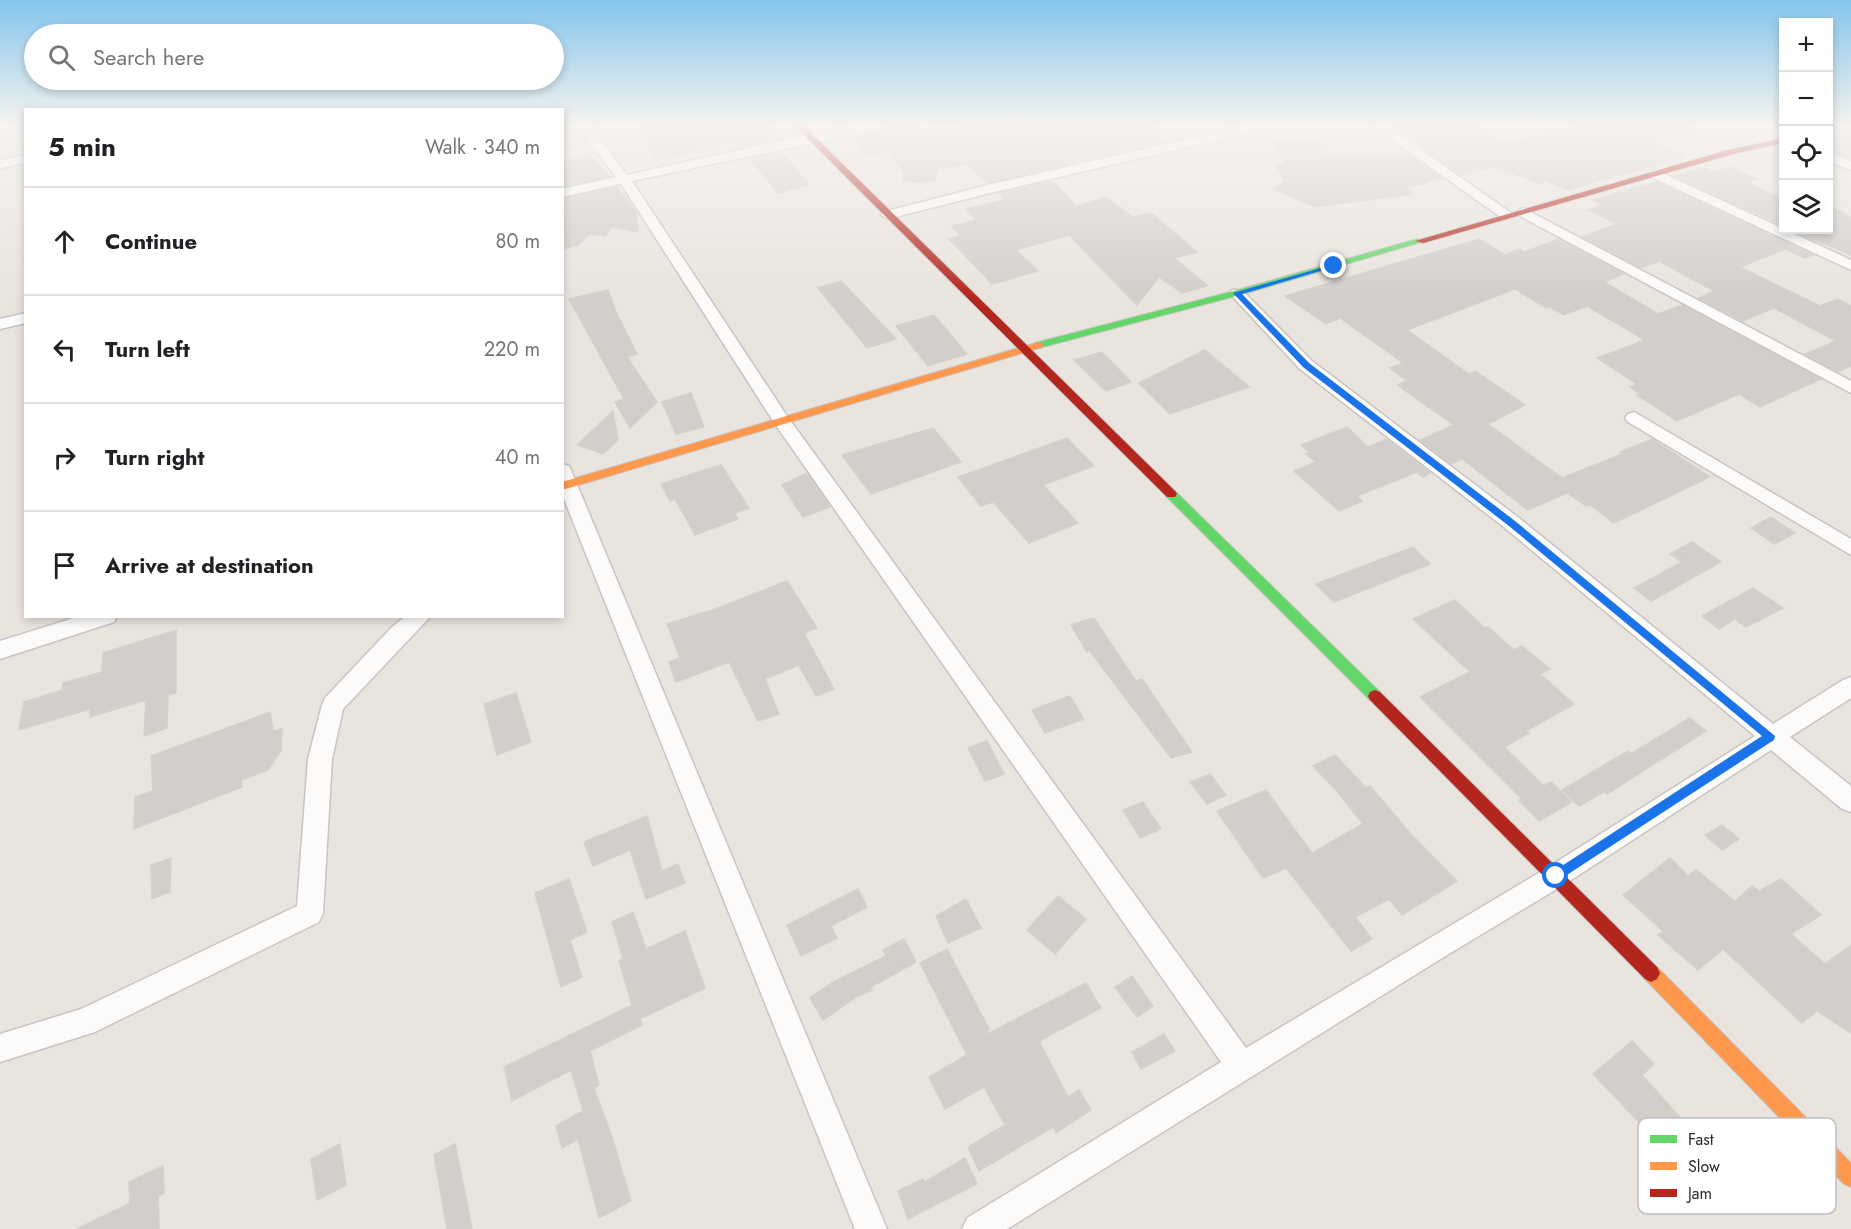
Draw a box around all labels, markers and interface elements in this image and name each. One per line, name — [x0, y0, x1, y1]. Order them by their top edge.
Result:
map controls — [1779, 18, 1833, 234]
button: + — [1779, 18, 1833, 72]
search box — [24, 24, 564, 90]
icon: search — [45, 41, 78, 74]
text: Search here — [93, 41, 204, 73]
button: − — [1779, 72, 1833, 126]
button: locate — [1779, 126, 1833, 180]
text: 5 min — [48, 128, 116, 166]
text: Walk · 340 m — [425, 133, 540, 162]
button: layers — [1779, 180, 1833, 234]
icon: ahead — [48, 225, 81, 258]
text: Continue — [105, 225, 197, 257]
text: 80 m — [495, 227, 540, 256]
route end — [1320, 252, 1346, 278]
icon: left — [48, 333, 81, 366]
text: Turn left — [105, 333, 190, 365]
text: 220 m — [484, 335, 540, 364]
icon: right — [48, 441, 81, 474]
text: Turn right — [105, 441, 205, 473]
text: 40 m — [495, 443, 540, 472]
icon: arrive — [48, 549, 81, 582]
text: Arrive at destination — [105, 549, 314, 581]
route start — [1542, 862, 1568, 888]
legend — [1638, 1118, 1836, 1214]
text: Fast — [1688, 1128, 1714, 1151]
text: Slow — [1688, 1155, 1720, 1178]
text: Jam — [1686, 1182, 1712, 1205]

